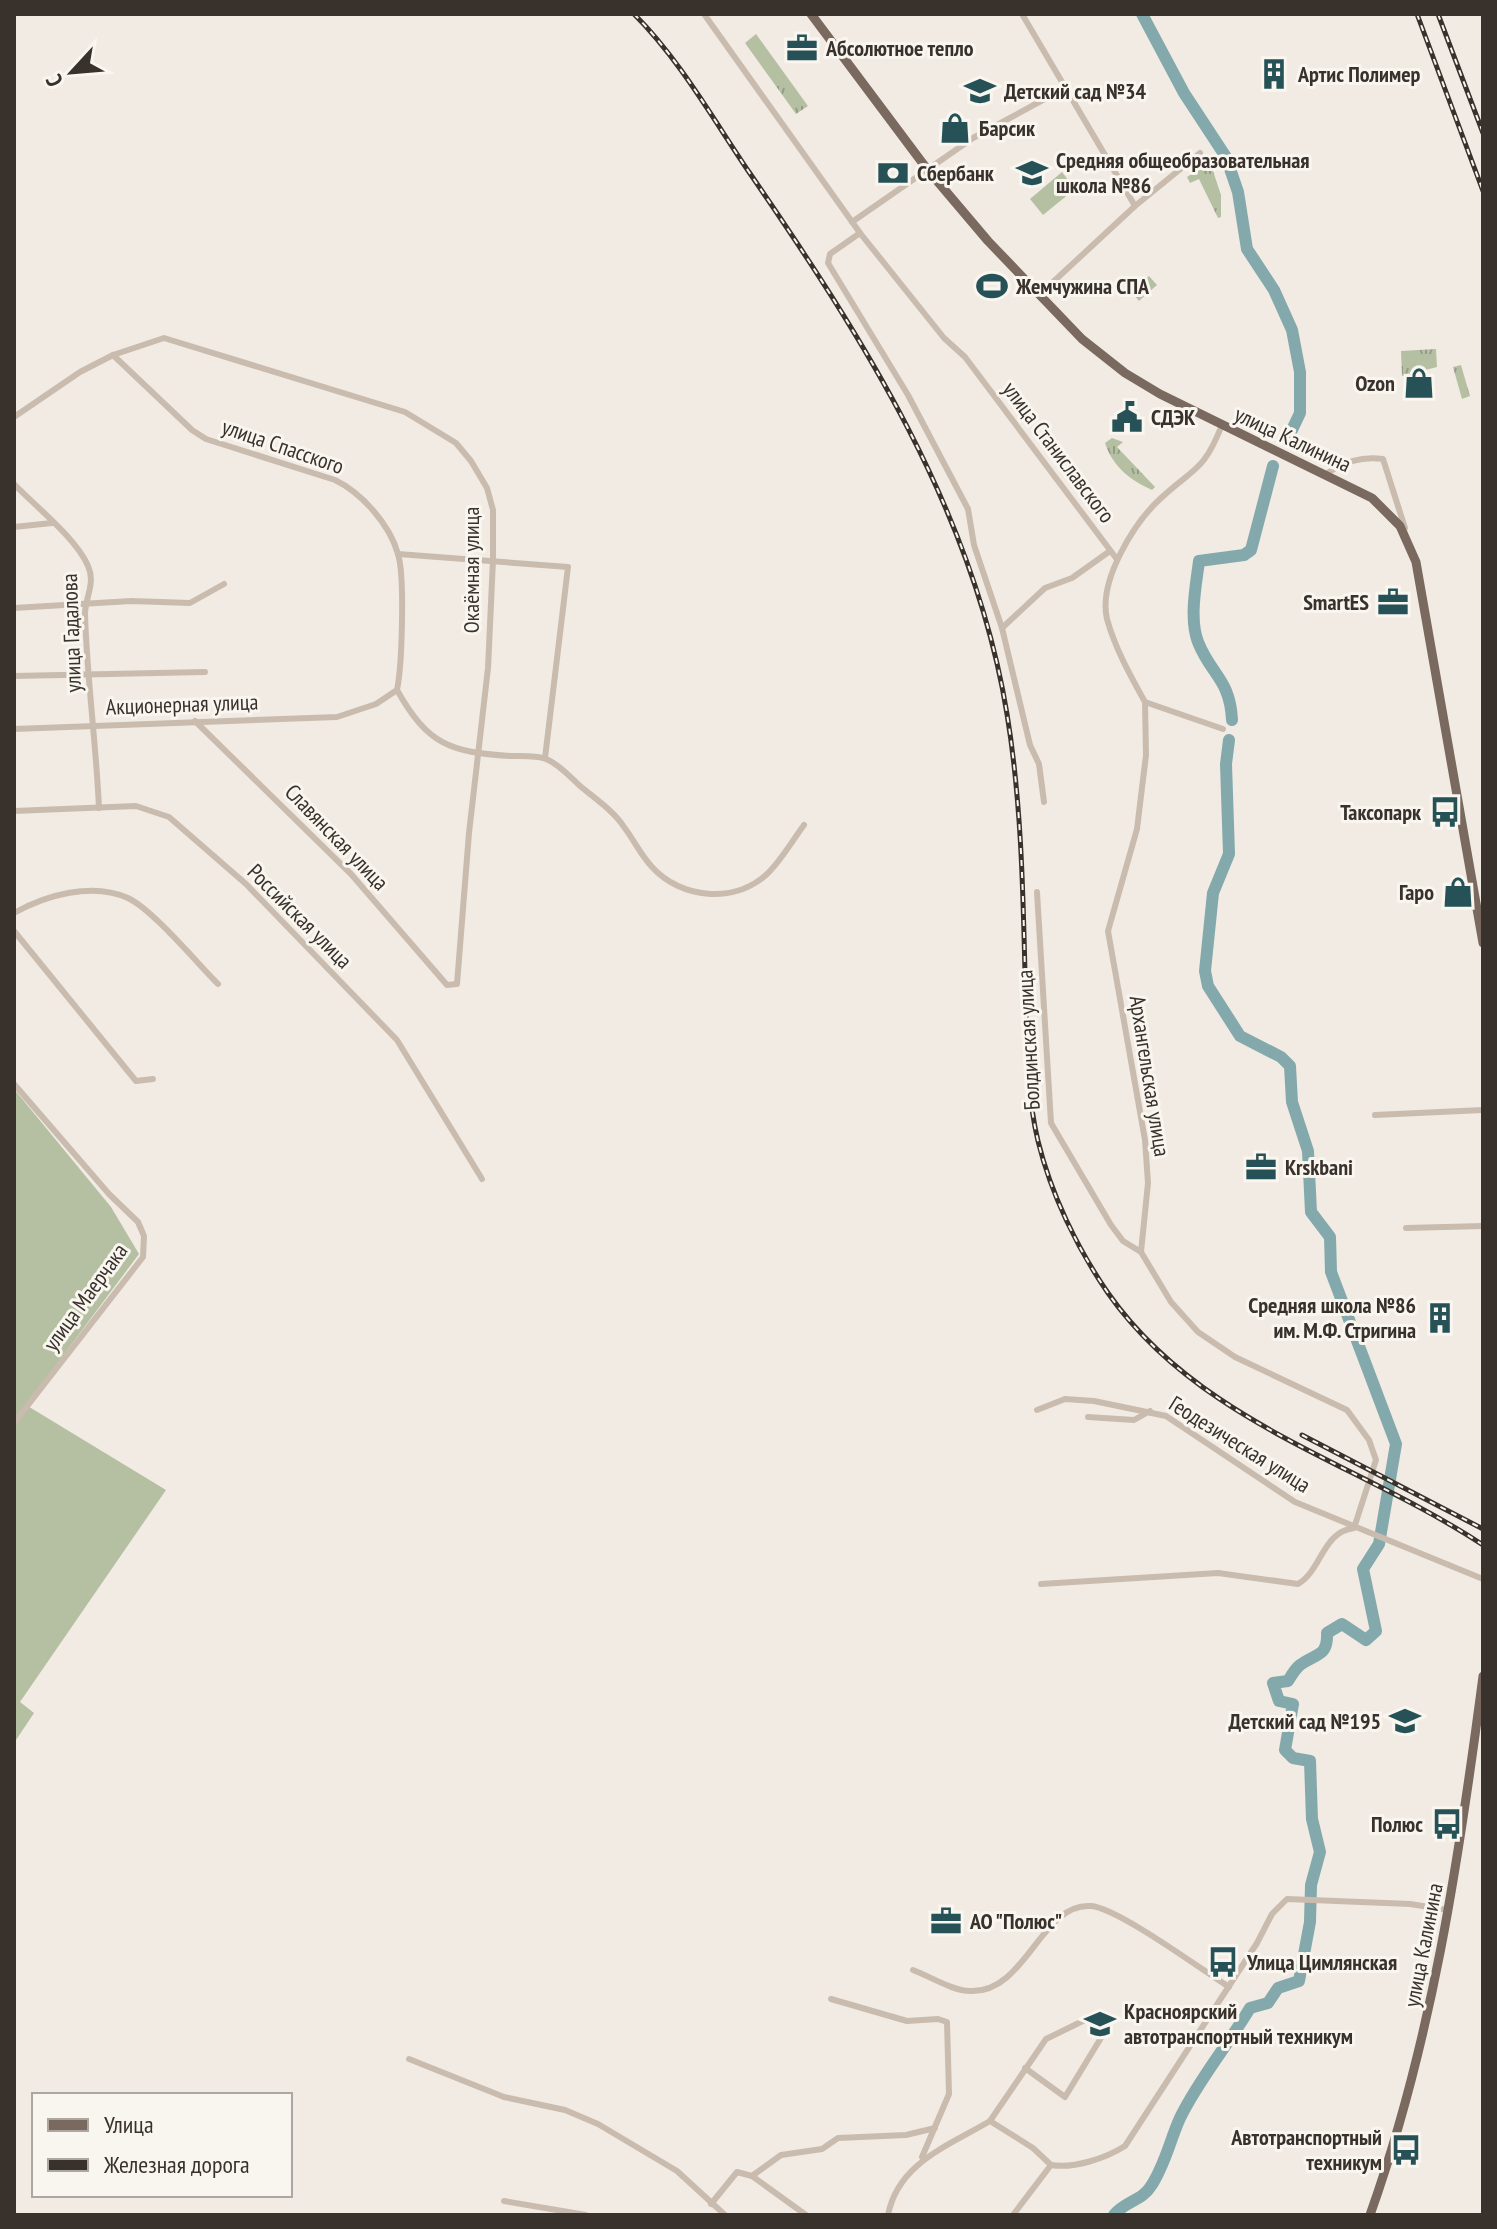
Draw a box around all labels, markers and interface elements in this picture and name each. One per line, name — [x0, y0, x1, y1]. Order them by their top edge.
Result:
office icon: Абсолютное тепло — [785, 31, 819, 65]
north arrow — [32, 32, 112, 112]
place label: Абсолютное тепло — [825, 34, 974, 62]
building icon: Артис Полимер — [1257, 57, 1291, 91]
place label: Артис Полимер — [1297, 60, 1421, 88]
text: С — [39, 70, 69, 91]
school or university icon: Детский сад №34 — [963, 74, 997, 108]
place label: Детский сад №34 — [1004, 77, 1146, 105]
shop icon: Барсик — [938, 111, 972, 145]
place label: Барсик — [979, 114, 1036, 142]
place label: Средняя общеобразовательная школа №86 — [1056, 146, 1310, 199]
bank icon: Сбербанк — [876, 156, 910, 190]
school or university icon: Средняя общеобразовательная школа №86 — [1015, 156, 1049, 190]
place label: Сбербанк — [917, 159, 995, 187]
sports icon: Жемчужина СПА — [975, 269, 1009, 303]
place label: Жемчужина СПА — [1015, 272, 1150, 300]
shop icon: Ozon — [1402, 366, 1436, 400]
place label: Ozon — [1355, 369, 1395, 397]
street label: улица Станиславского — [997, 376, 1121, 528]
public building icon: СДЭК — [1110, 400, 1144, 434]
street label: улица Калинина — [1230, 400, 1356, 478]
place label: СДЭК — [1151, 403, 1196, 431]
street label: улица Спасского — [218, 412, 348, 480]
street label: Окаёмная улица — [457, 507, 485, 633]
street label: улица Гадалова — [55, 573, 87, 693]
office icon: SmartES — [1376, 585, 1410, 619]
place label: SmartES — [1303, 588, 1369, 616]
street label: Акционерная улица — [105, 687, 259, 721]
street label: Славянская улица — [279, 778, 395, 896]
bus stop icon: Таксопарк — [1428, 795, 1462, 829]
place label: Таксопарк — [1340, 798, 1422, 826]
street label: Российская улица — [242, 858, 358, 974]
shop icon: Гаро — [1441, 875, 1475, 909]
place label: Гаро — [1399, 878, 1434, 906]
street label: Болдинская улица — [1010, 969, 1046, 1111]
street label: Архангельская улица — [1123, 994, 1177, 1158]
office icon: Krskbani — [1244, 1150, 1278, 1184]
place label: Krskbani — [1285, 1153, 1353, 1181]
street label: улица Маерчака — [37, 1238, 133, 1356]
place label: Средняя школа №86 им. М.Ф. Стригина — [1248, 1291, 1416, 1344]
building icon: Средняя школа №86 им. М.Ф. Стригина — [1423, 1301, 1457, 1335]
street label: Геодезическая улица — [1164, 1389, 1316, 1499]
school or university icon: Детский сад №195 — [1388, 1704, 1422, 1738]
place label: Детский сад №195 — [1229, 1707, 1381, 1735]
bus stop icon: Полюс — [1430, 1807, 1464, 1841]
place label: Полюс — [1371, 1810, 1423, 1838]
street label: улица Калинина — [1397, 1881, 1449, 2009]
office icon: АО "Полюс" — [929, 1904, 963, 1938]
place label: АО "Полюс" — [969, 1907, 1062, 1935]
bus stop icon: Улица Цимлянская — [1206, 1945, 1240, 1979]
place label: Улица Цимлянская — [1246, 1948, 1397, 1976]
place label: Красноярский автотранспортный техникум — [1124, 1997, 1353, 2050]
school or university icon: Красноярский автотранспортный техникум — [1083, 2007, 1117, 2041]
legend — [32, 2093, 292, 2197]
text: Улица — [104, 2109, 154, 2140]
place label: Автотранспортный техникум — [1230, 2123, 1382, 2176]
bus stop icon: Автотранспортный техникум — [1389, 2133, 1423, 2167]
text: Железная дорога — [103, 2149, 250, 2180]

